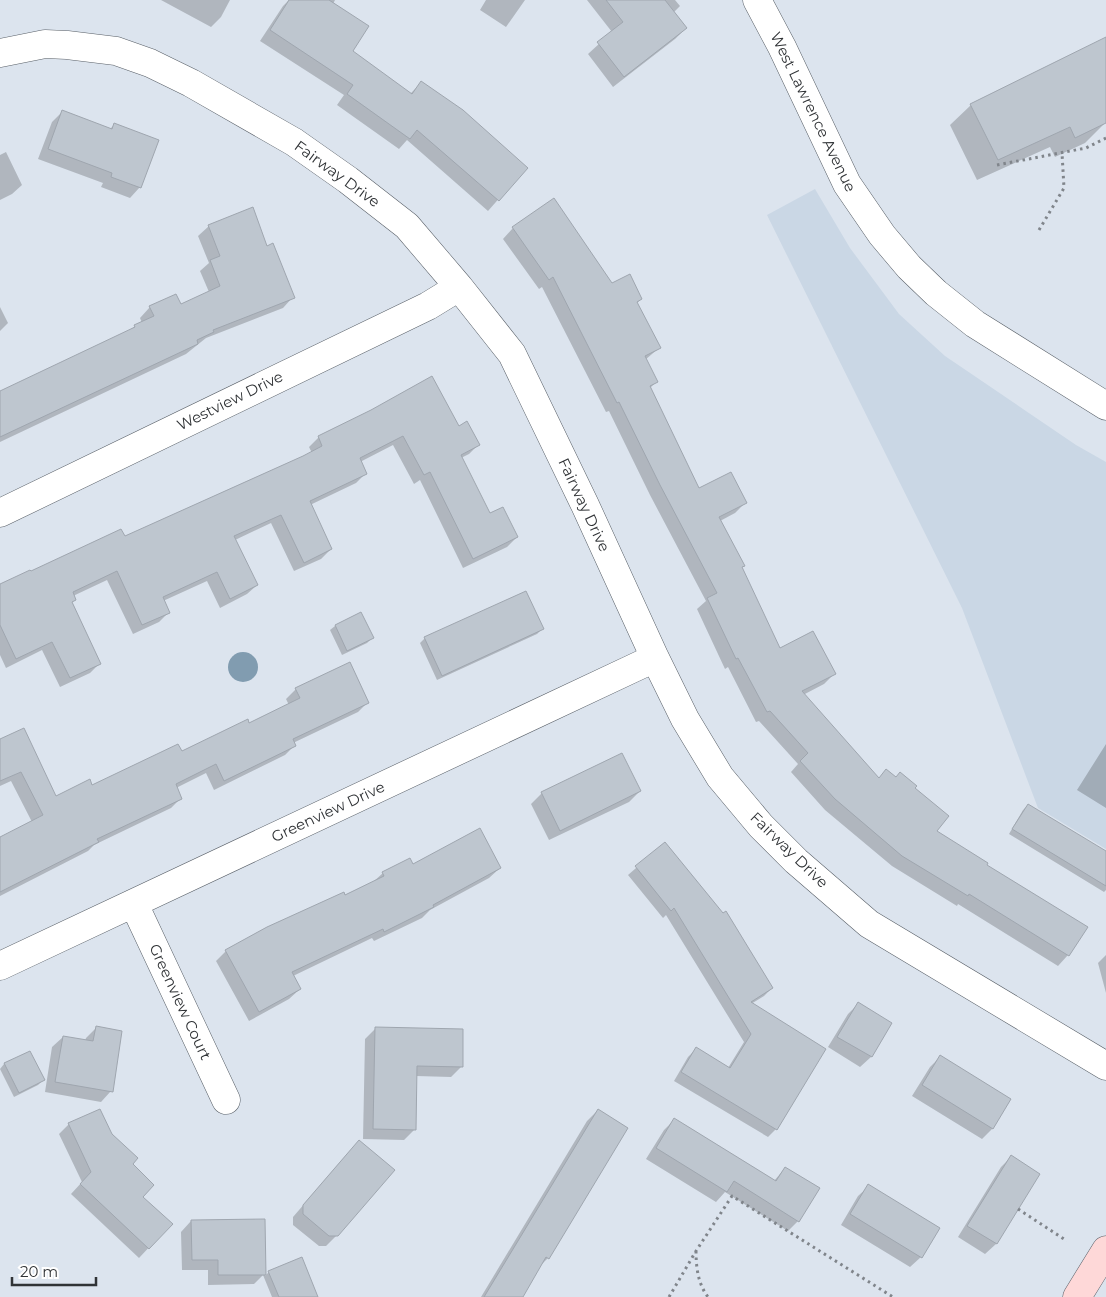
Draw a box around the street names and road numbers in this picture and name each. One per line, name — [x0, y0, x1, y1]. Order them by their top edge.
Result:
street label: West Lawrence Avenue — [766, 29, 861, 195]
street label: Fairway Drive — [291, 136, 384, 211]
street label: Westview Drive — [174, 367, 286, 434]
street label: Fairway Drive — [554, 455, 614, 555]
street label: Greenview Drive — [268, 777, 388, 846]
street label: Fairway Drive — [746, 808, 832, 892]
street label: Greenview Court — [145, 941, 216, 1063]

